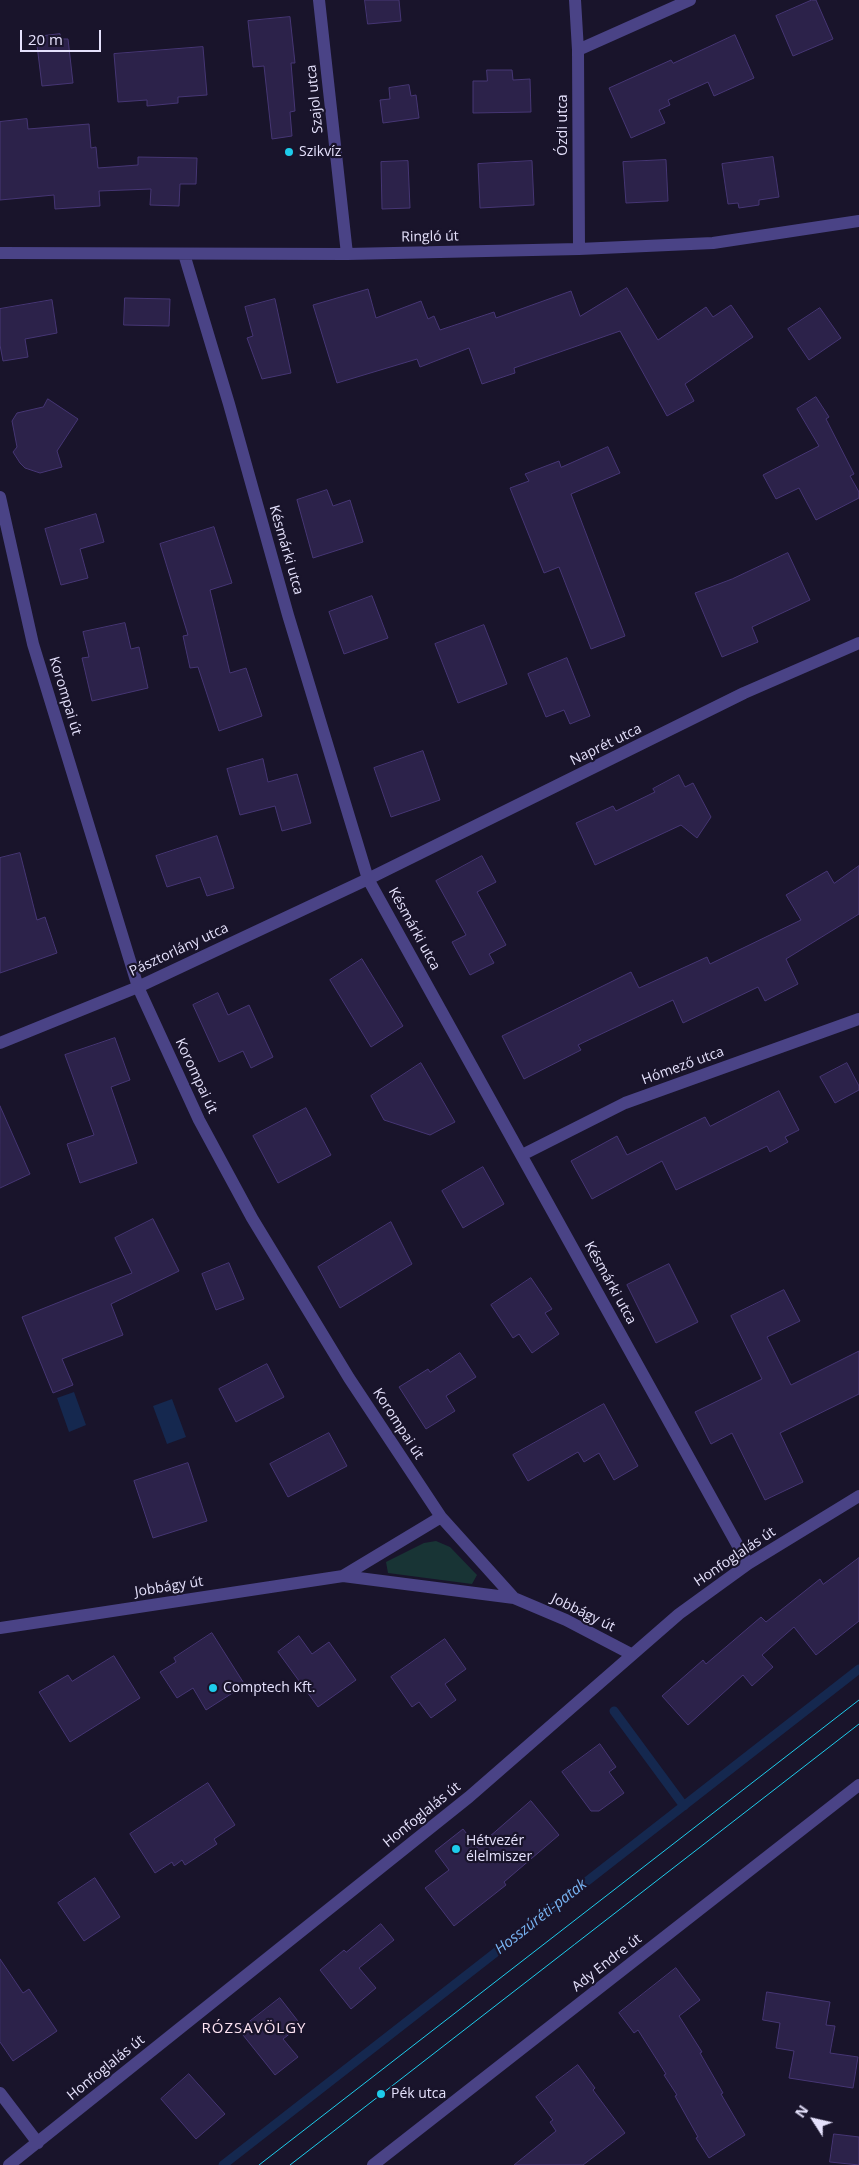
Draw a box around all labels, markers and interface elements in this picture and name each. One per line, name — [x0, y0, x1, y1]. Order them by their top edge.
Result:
scale bar — [22, 20, 104, 52]
text: 20 m — [28, 29, 63, 49]
street label: Szajol utca — [303, 64, 327, 134]
street label: Ózdi utca — [555, 94, 571, 156]
place label: Szikvíz — [299, 144, 341, 160]
marker: Szikvíz — [283, 146, 295, 158]
street label: Ringló út — [401, 228, 459, 246]
street label: Késmárki utca — [265, 503, 307, 597]
street label: Korompai út — [45, 655, 85, 737]
street label: Naprét utca — [568, 721, 644, 769]
street label: Késmárki utca — [384, 885, 444, 973]
street label: Pásztorlány utca — [127, 920, 231, 980]
street label: Korompai út — [171, 1036, 221, 1116]
street label: Hómező utca — [640, 1043, 726, 1089]
street label: Késmárki utca — [580, 1239, 640, 1327]
street label: Korompai út — [369, 1385, 427, 1463]
street label: Honfoglalás út — [691, 1524, 779, 1590]
street label: Jobbágy út — [134, 1573, 204, 1601]
street label: Jobbágy út — [548, 1590, 618, 1636]
place label: Comptech Kft. — [223, 1680, 315, 1696]
marker: Comptech Kft. — [207, 1682, 219, 1694]
street label: Honfoglalás út — [380, 1779, 464, 1851]
place label: Hétvezér élelmiszer — [466, 1833, 532, 1865]
marker: Hétvezér élelmiszer — [450, 1843, 462, 1855]
water label: Hosszúréti-patak — [491, 1876, 591, 1958]
street label: Ady Endre út — [569, 1931, 645, 1995]
district label: RÓZSAVÖLGY — [200, 2020, 308, 2038]
street label: Honfoglalás út — [64, 2032, 148, 2104]
place label: Pék utca — [391, 2086, 446, 2102]
marker: Pék utca — [375, 2088, 387, 2100]
north arrow — [789, 2095, 839, 2145]
text: N — [790, 2101, 812, 2121]

